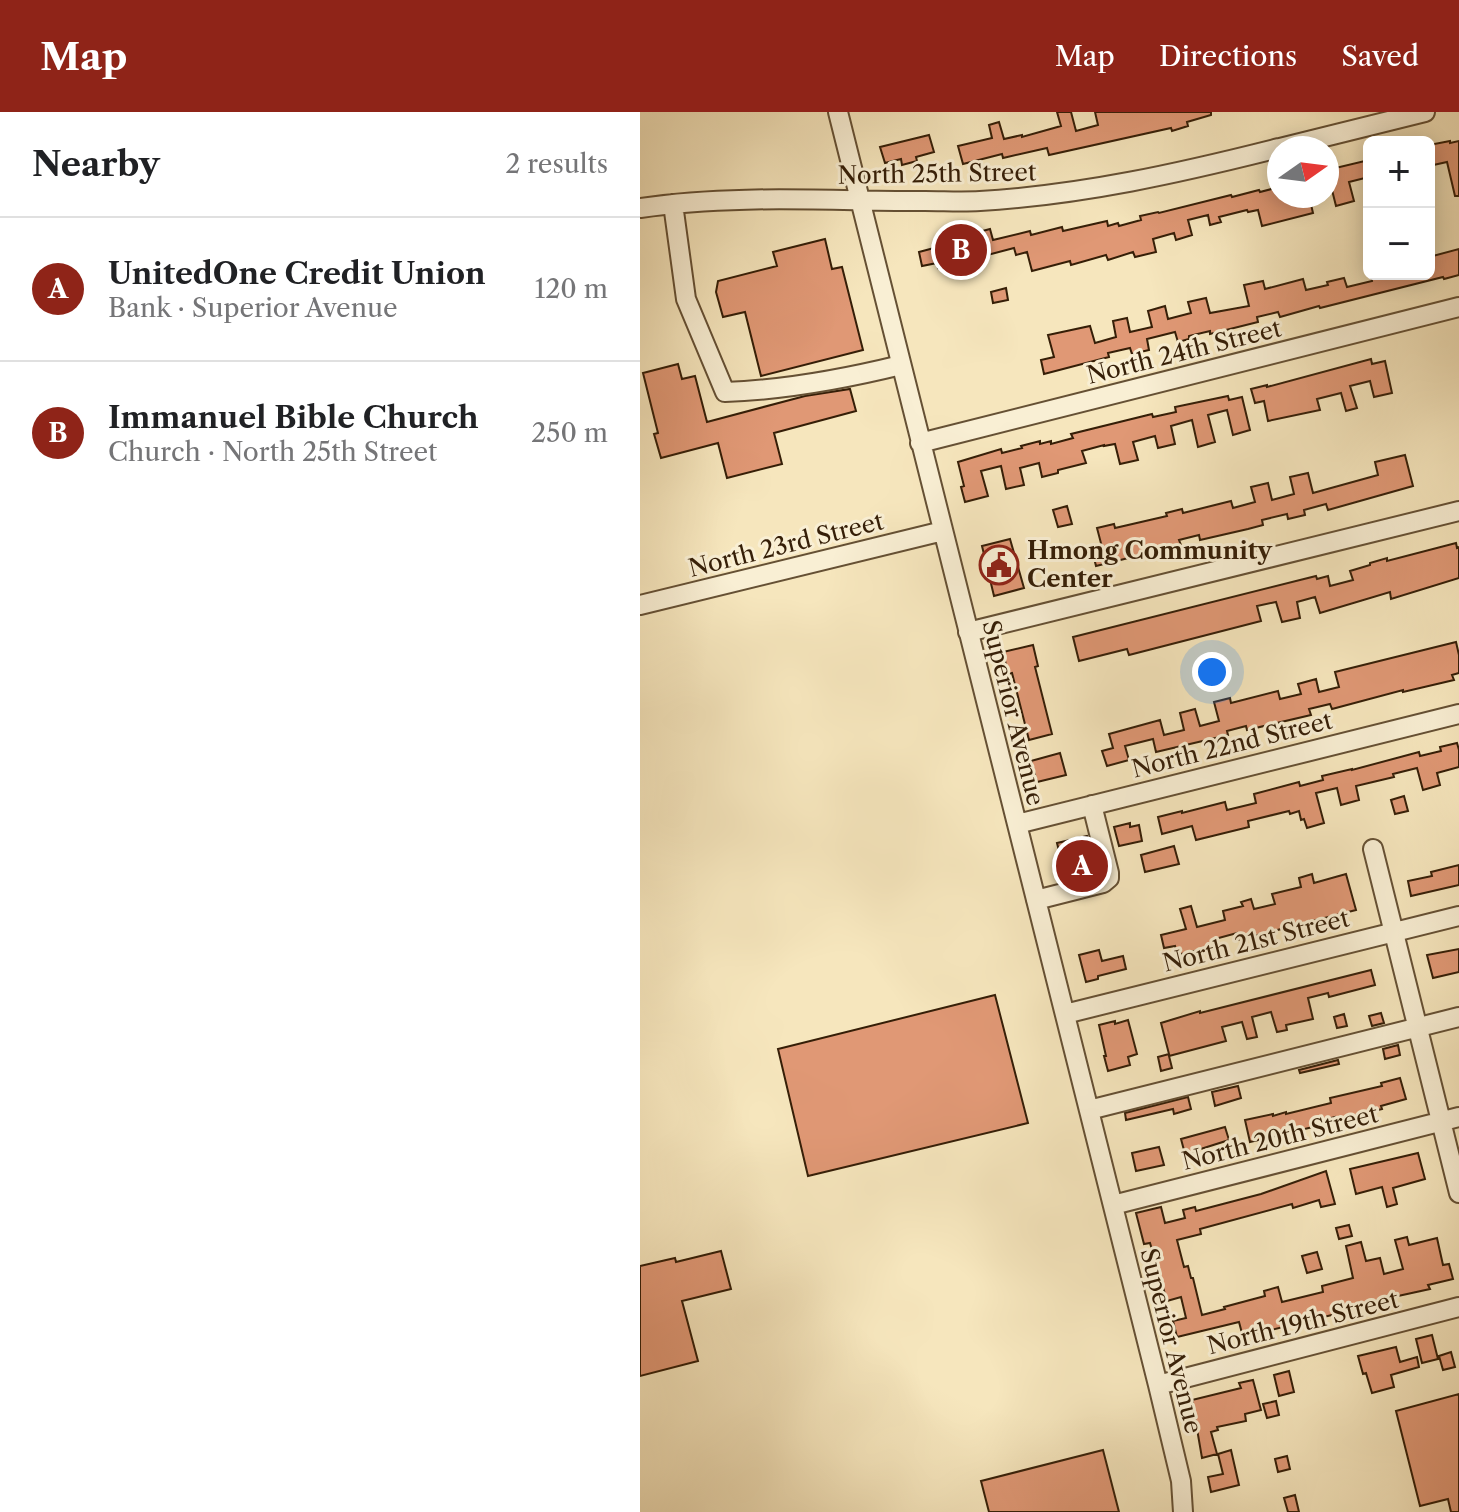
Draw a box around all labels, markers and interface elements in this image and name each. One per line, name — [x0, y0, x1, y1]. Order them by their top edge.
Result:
text: Map — [40, 33, 128, 80]
text: Map — [1055, 39, 1115, 73]
text: Directions — [1159, 39, 1297, 73]
text: Saved — [1341, 39, 1419, 73]
north arrow — [1267, 136, 1339, 208]
map controls — [1363, 136, 1435, 280]
button: + — [1363, 136, 1435, 208]
text: Nearby — [32, 143, 160, 185]
text: 2 results — [505, 148, 608, 180]
street label: North 25th Street — [837, 157, 1037, 190]
button: − — [1363, 208, 1435, 280]
pin: B — [935, 220, 987, 280]
text: UnitedOne Credit Union — [108, 255, 486, 292]
text: A — [48, 273, 68, 305]
text: 120 m — [534, 273, 608, 305]
text: Bank · Superior Avenue — [108, 292, 398, 324]
street label: North 24th Street — [1084, 313, 1285, 390]
text: Immanuel Bible Church — [108, 399, 479, 436]
text: B — [48, 417, 68, 449]
text: 250 m — [531, 417, 608, 449]
text: Church · North 25th Street — [108, 436, 437, 468]
street label: North 23rd Street — [685, 506, 887, 583]
place label: Hmong Community Center — [1027, 536, 1273, 593]
public building icon: Hmong Community Center — [978, 544, 1020, 586]
street label: Superior Avenue — [976, 617, 1051, 809]
your location — [1192, 652, 1232, 692]
street label: North 22nd Street — [1129, 705, 1336, 783]
pin: A — [1056, 836, 1108, 896]
street label: North 21st Street — [1160, 903, 1353, 978]
street label: North 20th Street — [1179, 1099, 1381, 1176]
street label: Superior Avenue — [1134, 1245, 1209, 1437]
street label: North 19th Street — [1204, 1285, 1402, 1360]

